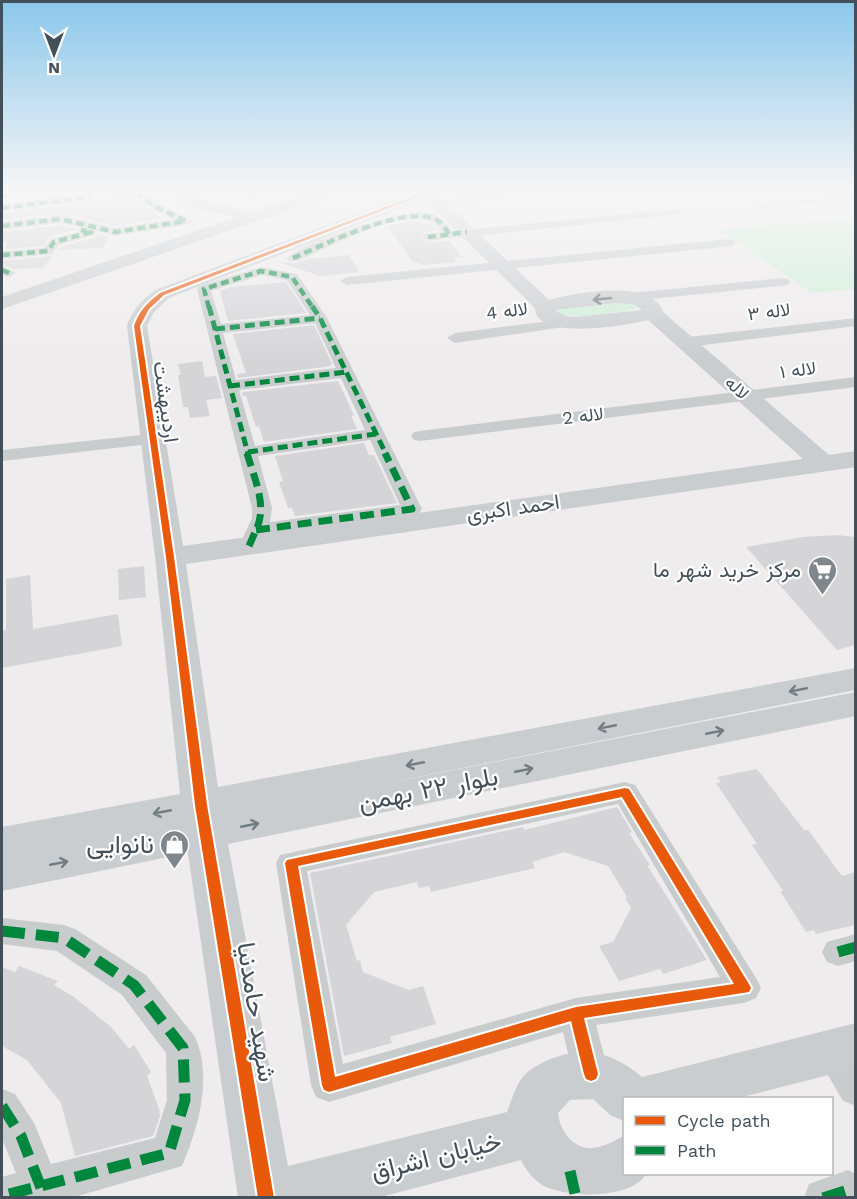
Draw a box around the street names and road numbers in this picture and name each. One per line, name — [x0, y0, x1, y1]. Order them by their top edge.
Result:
street label: لاله 4 — [485, 298, 529, 323]
street label: لاله ۳ — [746, 298, 791, 325]
street label: لاله ۱ — [779, 357, 817, 382]
street label: اردیبهشت — [147, 360, 185, 444]
street label: لاله — [721, 372, 754, 404]
street label: لاله 2 — [561, 403, 605, 428]
street label: احمد اکبری — [465, 489, 561, 527]
street label: بلوار ۲۲ بهمن — [356, 761, 501, 818]
street label: شهید حامدنیا — [230, 940, 283, 1084]
street label: خیابان اشراق — [368, 1125, 505, 1188]

